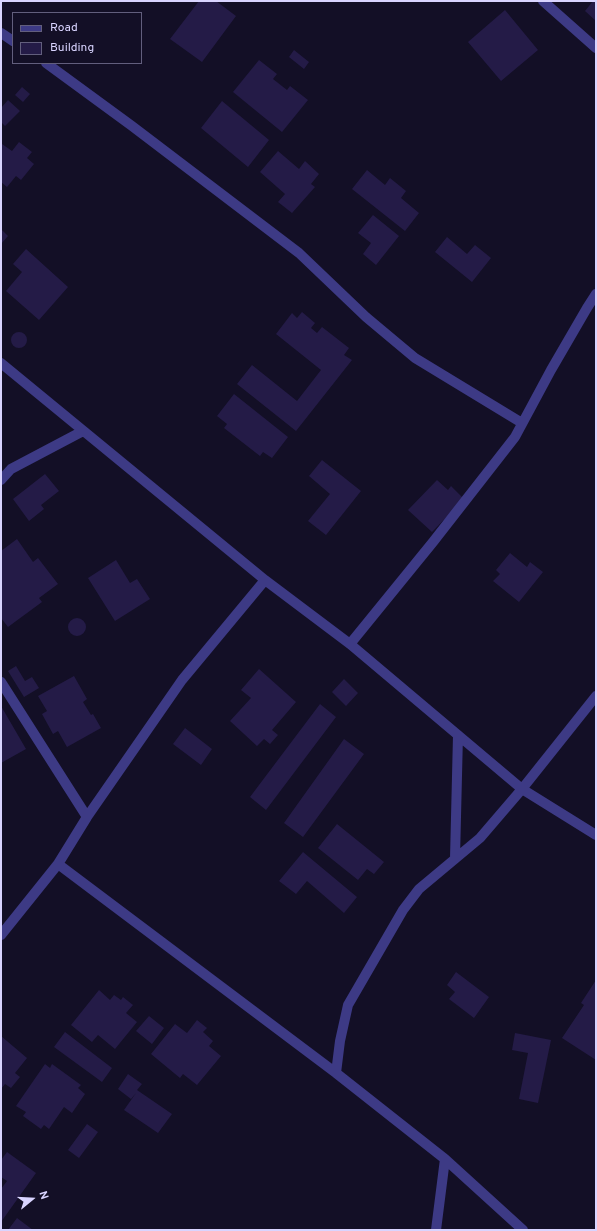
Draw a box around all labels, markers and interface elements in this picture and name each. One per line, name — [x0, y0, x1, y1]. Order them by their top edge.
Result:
legend — [12, 12, 142, 64]
text: Road — [50, 20, 78, 36]
text: Building — [50, 40, 94, 56]
north arrow — [12, 1179, 52, 1219]
text: N — [36, 1189, 51, 1201]

